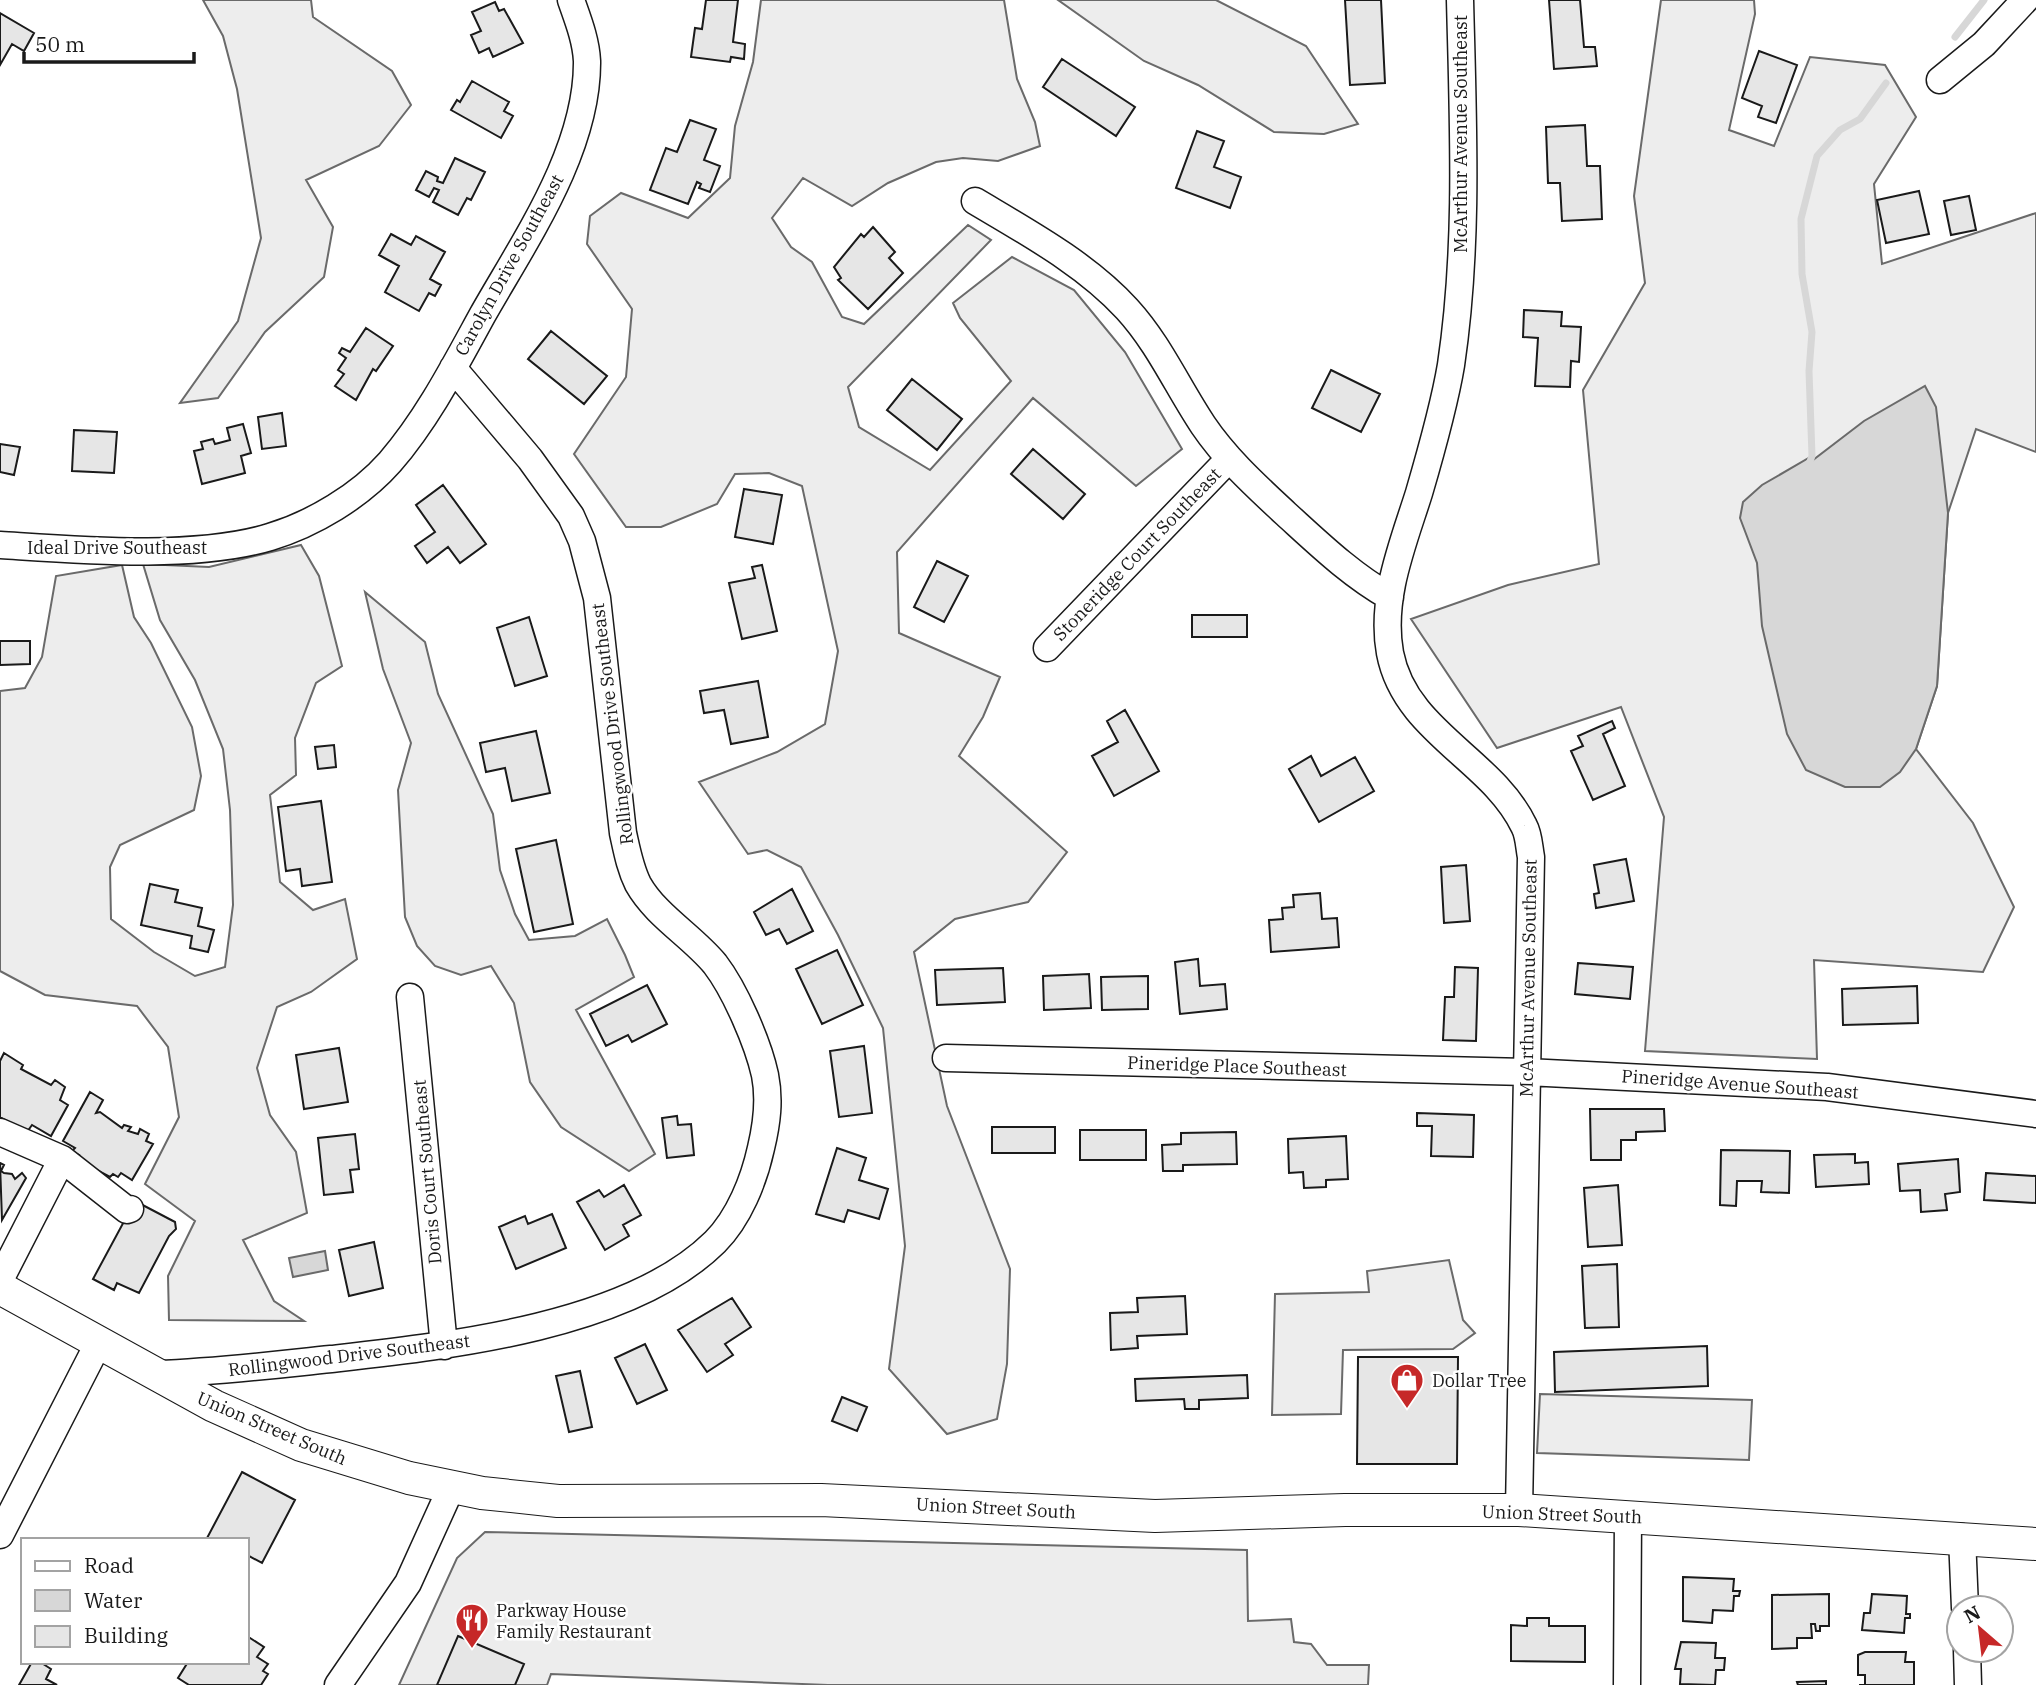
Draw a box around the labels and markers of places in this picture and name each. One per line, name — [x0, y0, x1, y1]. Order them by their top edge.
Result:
shop icon: Dollar Tree — [1388, 1361, 1426, 1410]
place label: Dollar Tree — [1432, 1369, 1526, 1392]
place label: Parkway House Family Restaurant — [496, 1599, 651, 1643]
restaurant icon: Parkway House Family Restaurant — [453, 1601, 491, 1650]

